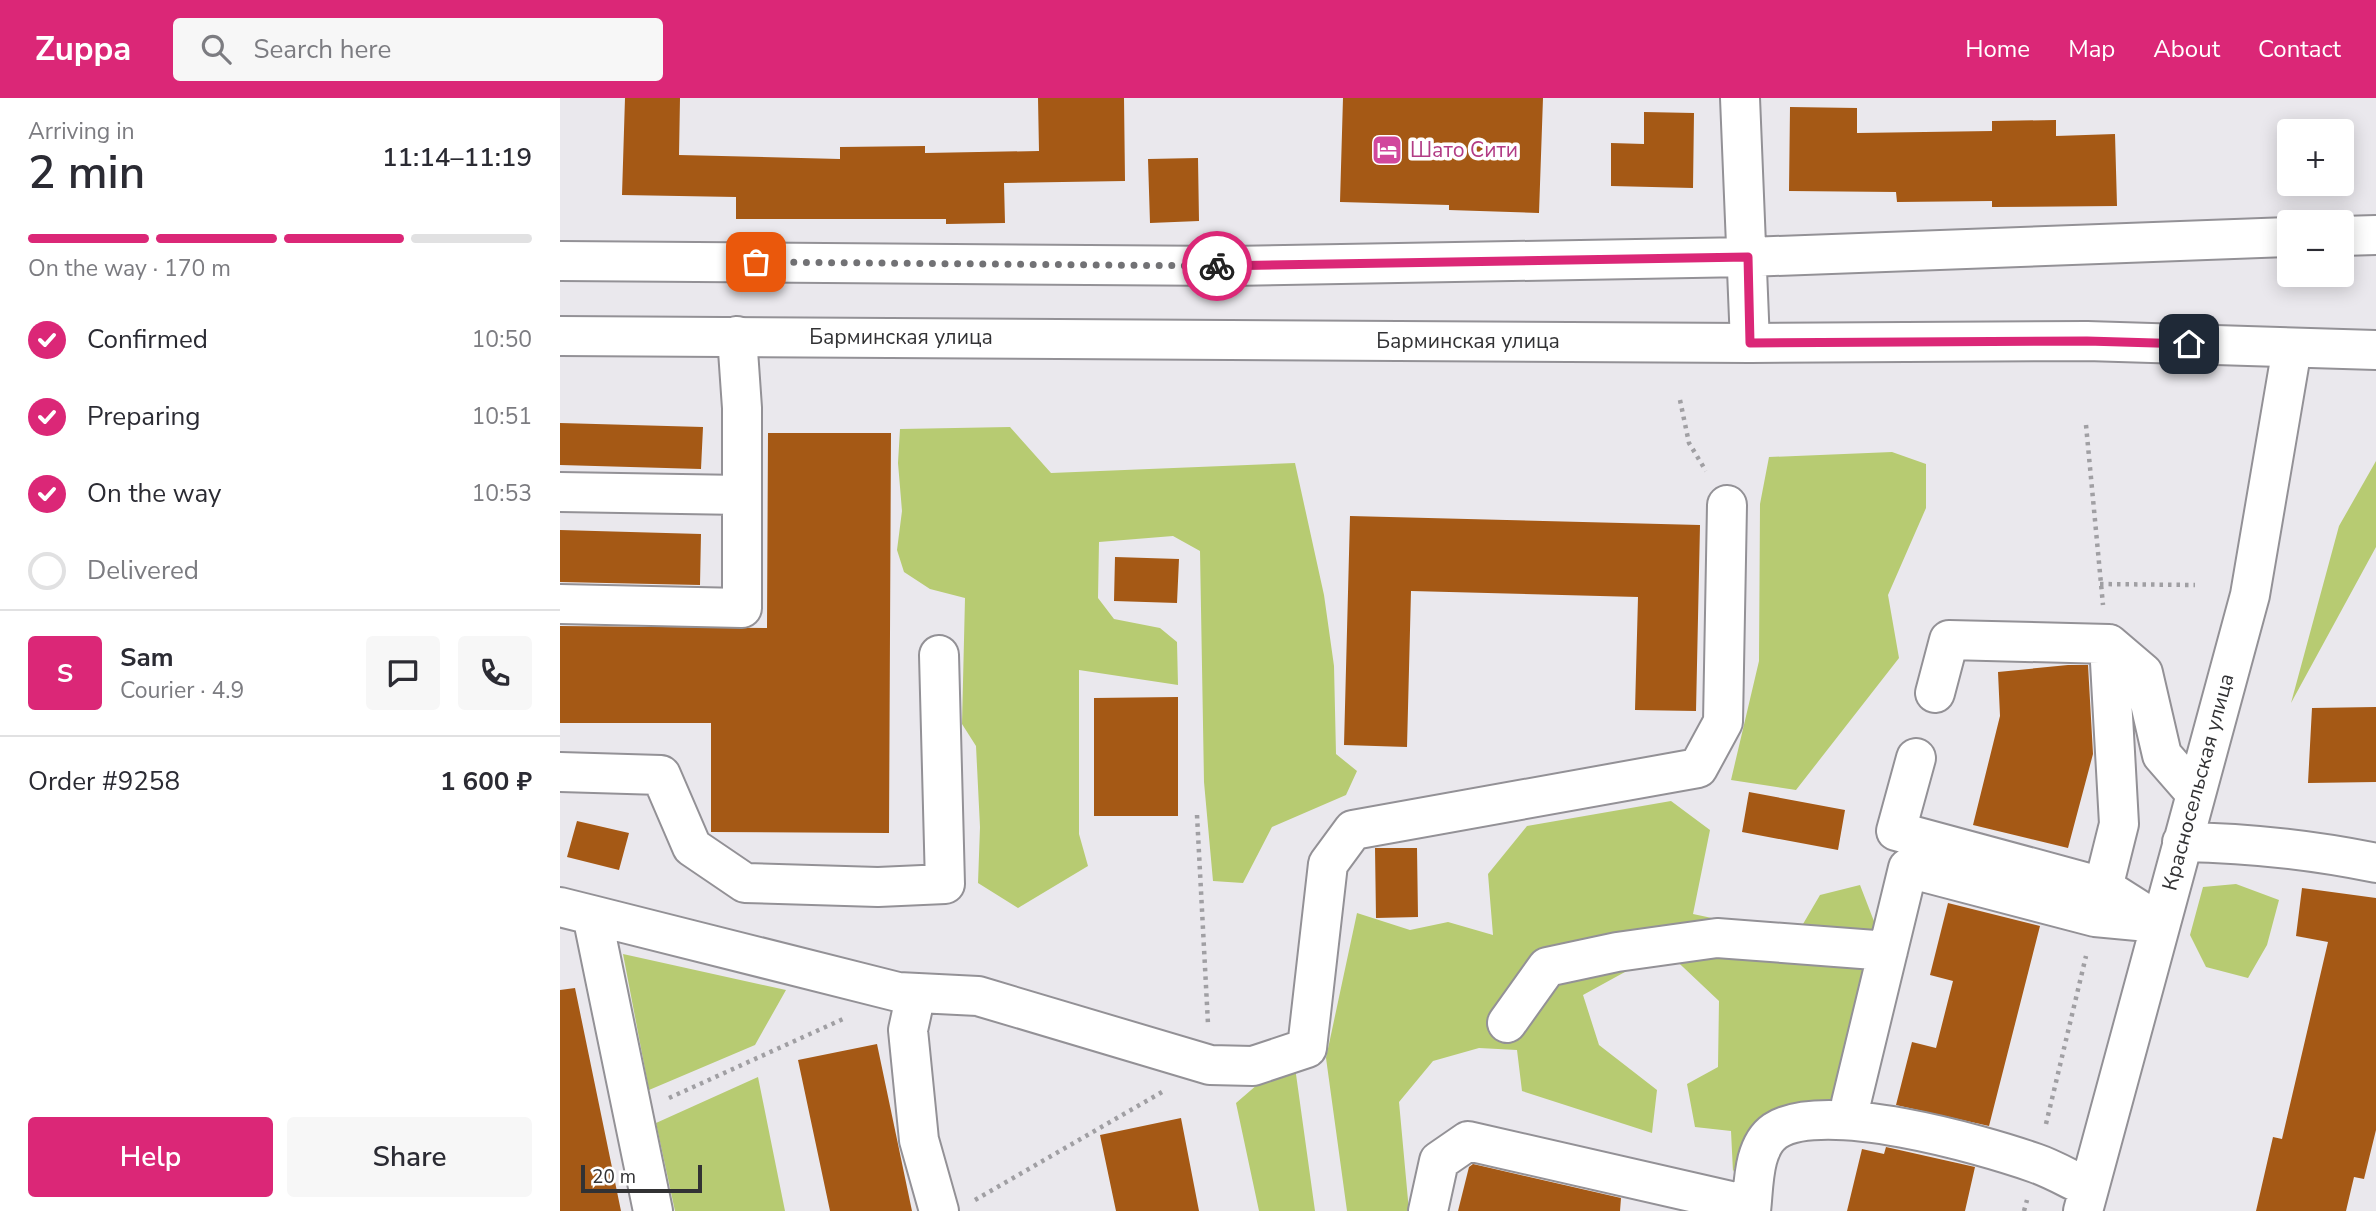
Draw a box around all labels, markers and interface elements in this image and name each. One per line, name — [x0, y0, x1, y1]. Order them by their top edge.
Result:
search box — [173, 18, 663, 81]
text: Zuppa — [35, 27, 131, 72]
icon: search — [197, 30, 235, 68]
text: Search here — [253, 32, 391, 67]
text: Home — [1965, 33, 2030, 65]
text: Map — [2068, 33, 2115, 65]
text: About — [2153, 33, 2220, 65]
text: Contact — [2258, 33, 2341, 65]
text: Arriving in — [28, 116, 135, 147]
map controls — [2277, 119, 2354, 287]
button: + — [2277, 119, 2354, 196]
hotel icon: Шато Сити — [1370, 133, 1404, 167]
place label: Шато Сити — [1410, 136, 1518, 164]
text: 11:14–11:19 — [382, 140, 532, 175]
text: 2 min — [28, 141, 145, 204]
button: − — [2277, 210, 2354, 287]
courier — [1182, 231, 1252, 301]
pin — [726, 232, 786, 292]
icon: bag — [737, 243, 775, 281]
icon: bike — [1198, 247, 1236, 285]
text: On the way · 170 m — [28, 253, 231, 284]
pin — [2159, 314, 2219, 374]
icon: check — [28, 321, 66, 359]
text: Confirmed — [87, 322, 208, 357]
street label: Барминская улица — [809, 323, 993, 351]
text: 10:50 — [472, 324, 532, 355]
icon: home — [2170, 325, 2208, 363]
street label: Барминская улица — [1376, 327, 1560, 355]
icon: check — [28, 398, 66, 436]
text: Preparing — [87, 399, 200, 434]
text: 10:51 — [472, 401, 532, 432]
icon: check — [28, 475, 66, 513]
text: On the way — [87, 476, 221, 511]
text: 10:53 — [472, 478, 532, 509]
text: Delivered — [87, 553, 199, 588]
button: chat — [366, 636, 440, 710]
button: phone — [458, 636, 532, 710]
text: Sam — [120, 640, 173, 675]
text: S — [57, 656, 73, 691]
street label: Красносельская улица — [2156, 670, 2240, 894]
text: Courier · 4.9 — [120, 675, 244, 706]
text: Order #9258 — [28, 764, 180, 799]
text: 1 600 ₽ — [440, 764, 532, 799]
button: Help — [28, 1117, 273, 1197]
button: Share — [287, 1117, 532, 1197]
scale bar — [581, 1162, 702, 1194]
text: 20 m — [592, 1164, 636, 1190]

